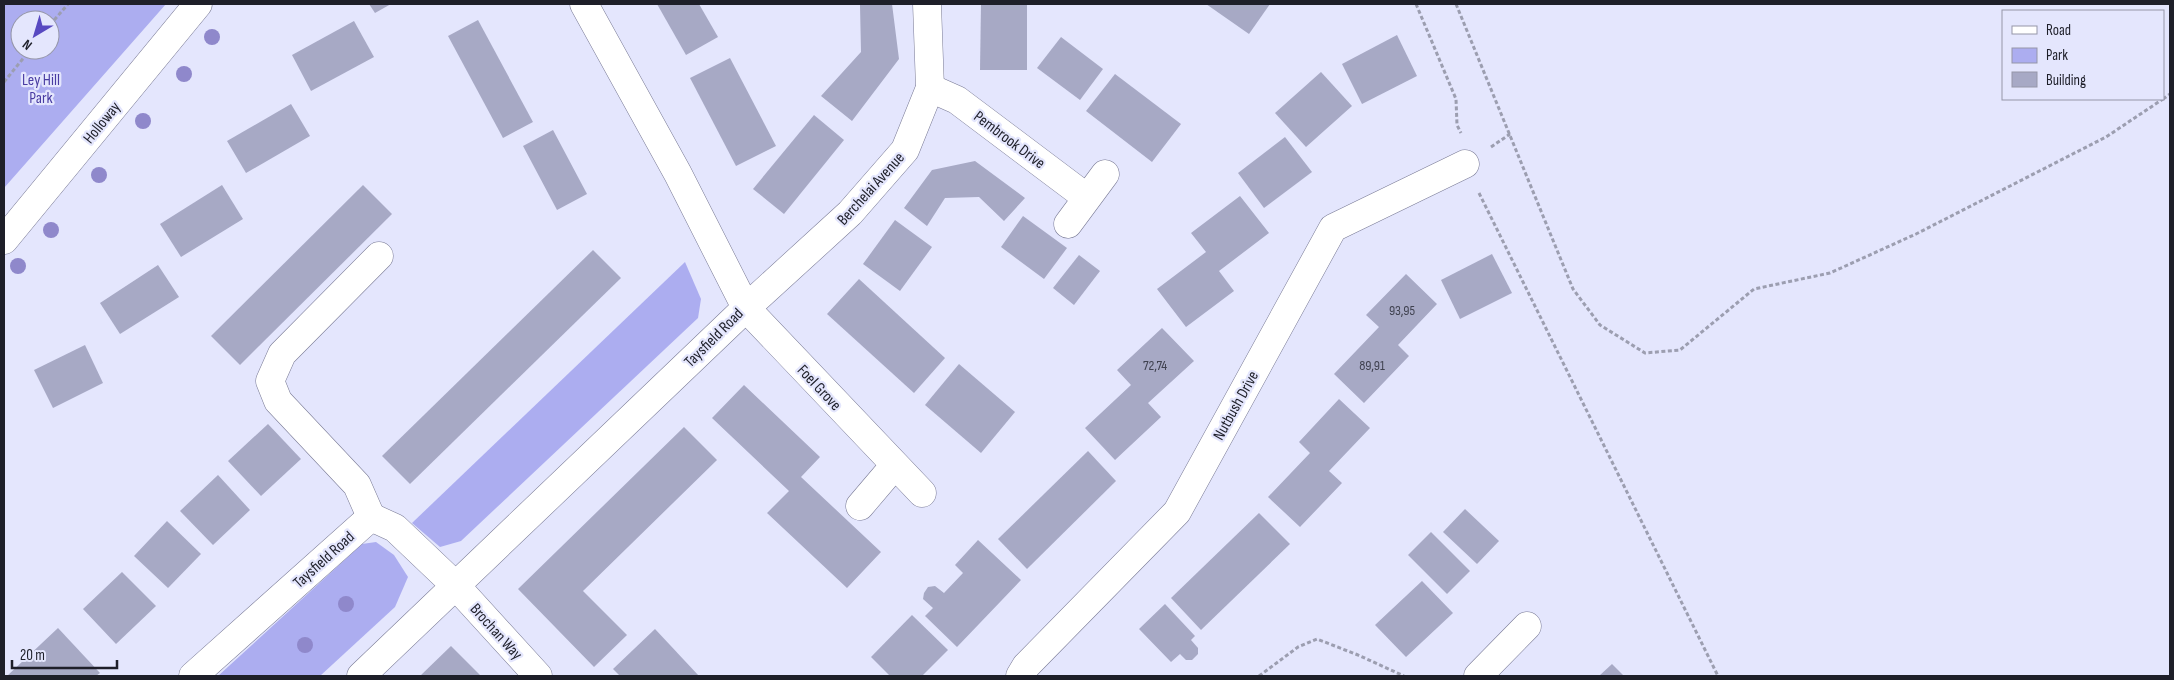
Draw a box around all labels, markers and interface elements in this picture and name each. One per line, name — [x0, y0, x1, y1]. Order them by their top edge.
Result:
north arrow — [10, 10, 60, 60]
legend — [2002, 10, 2164, 100]
text: Road — [2046, 21, 2071, 40]
text: N — [19, 36, 35, 54]
text: Park — [2046, 46, 2068, 65]
park label: Ley Hill Park — [22, 71, 60, 108]
text: Building — [2046, 71, 2086, 90]
street label: Holloway — [80, 98, 125, 148]
street label: Pembrook Drive — [970, 107, 1048, 173]
street label: Berchelai Avenue — [833, 149, 909, 229]
house number: 93,95 — [1389, 302, 1415, 319]
street label: Taysfield Road — [681, 305, 748, 372]
house number: 72,74 — [1143, 357, 1167, 374]
house number: 89,91 — [1359, 357, 1385, 374]
street label: Foel Grove — [793, 361, 845, 415]
street label: Nutbush Drive — [1210, 368, 1263, 444]
street label: Taysfield Road — [290, 528, 358, 592]
street label: Brochan Way — [466, 600, 526, 664]
scale bar — [12, 638, 118, 670]
text: 20 m — [20, 646, 45, 665]

